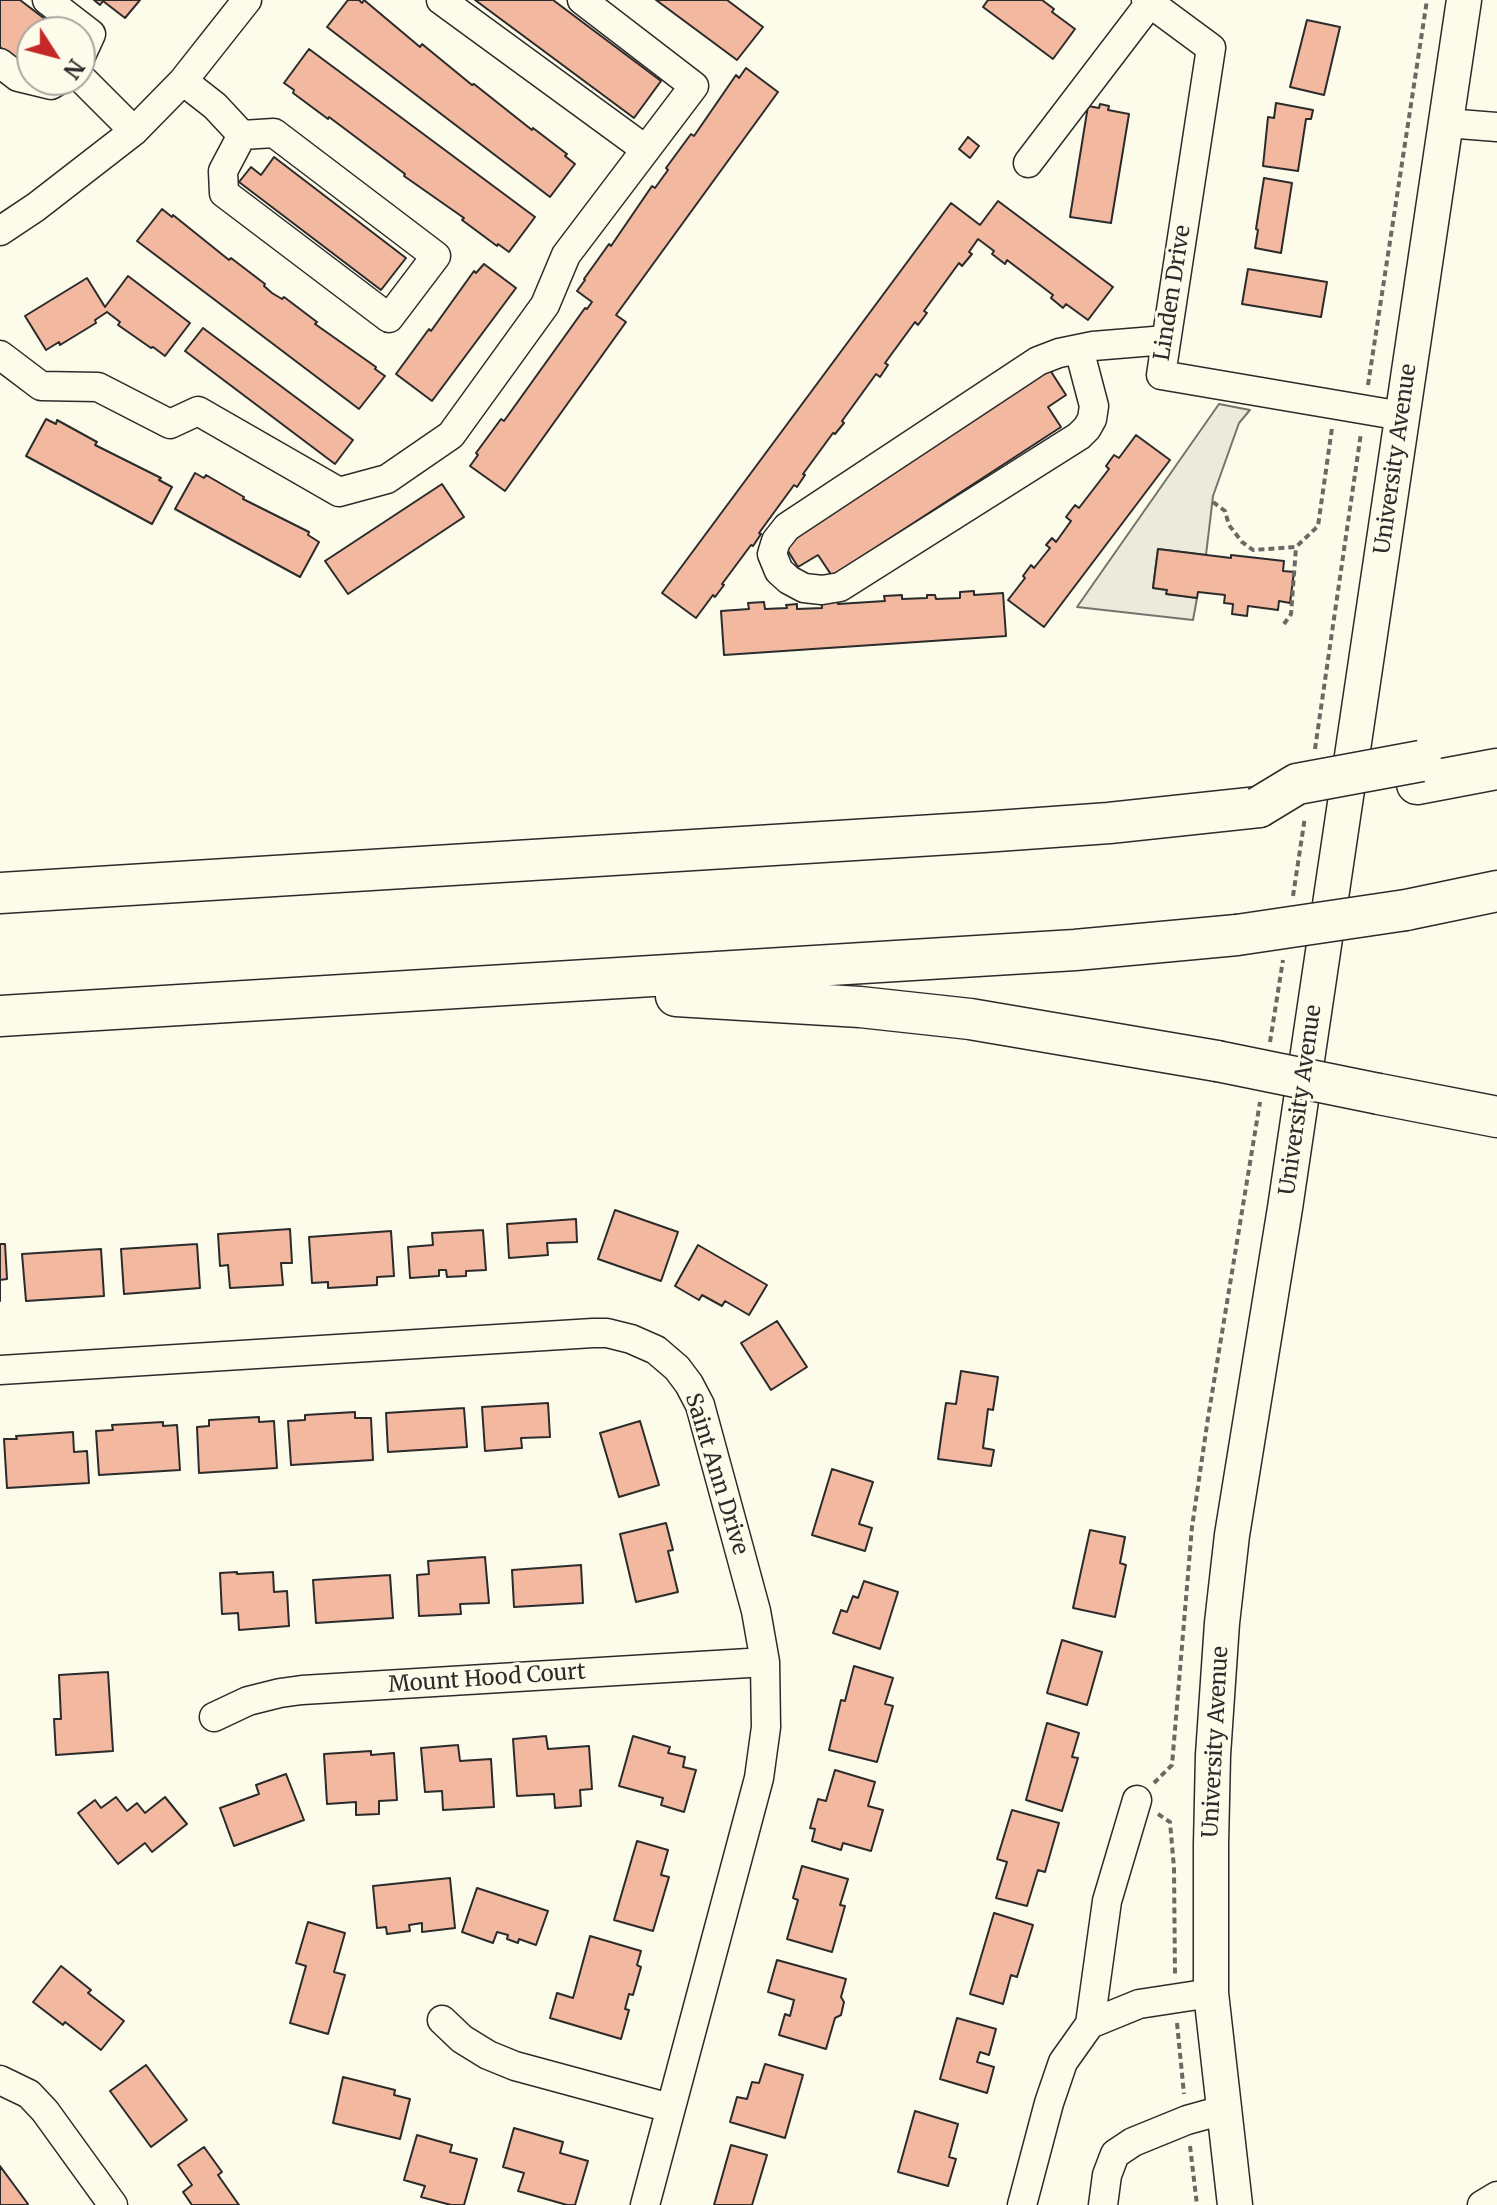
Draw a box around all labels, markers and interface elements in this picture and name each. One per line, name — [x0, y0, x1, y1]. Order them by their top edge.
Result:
north arrow — [16, 16, 96, 96]
text: N — [57, 54, 90, 84]
street label: Linden Drive — [1149, 223, 1197, 363]
street label: University Avenue — [1370, 362, 1422, 556]
street label: University Avenue — [1275, 1003, 1327, 1197]
street label: Saint Ann Drive — [679, 1390, 753, 1558]
street label: University Avenue — [1198, 1645, 1234, 1839]
street label: Mount Hood Court — [387, 1659, 587, 1699]

